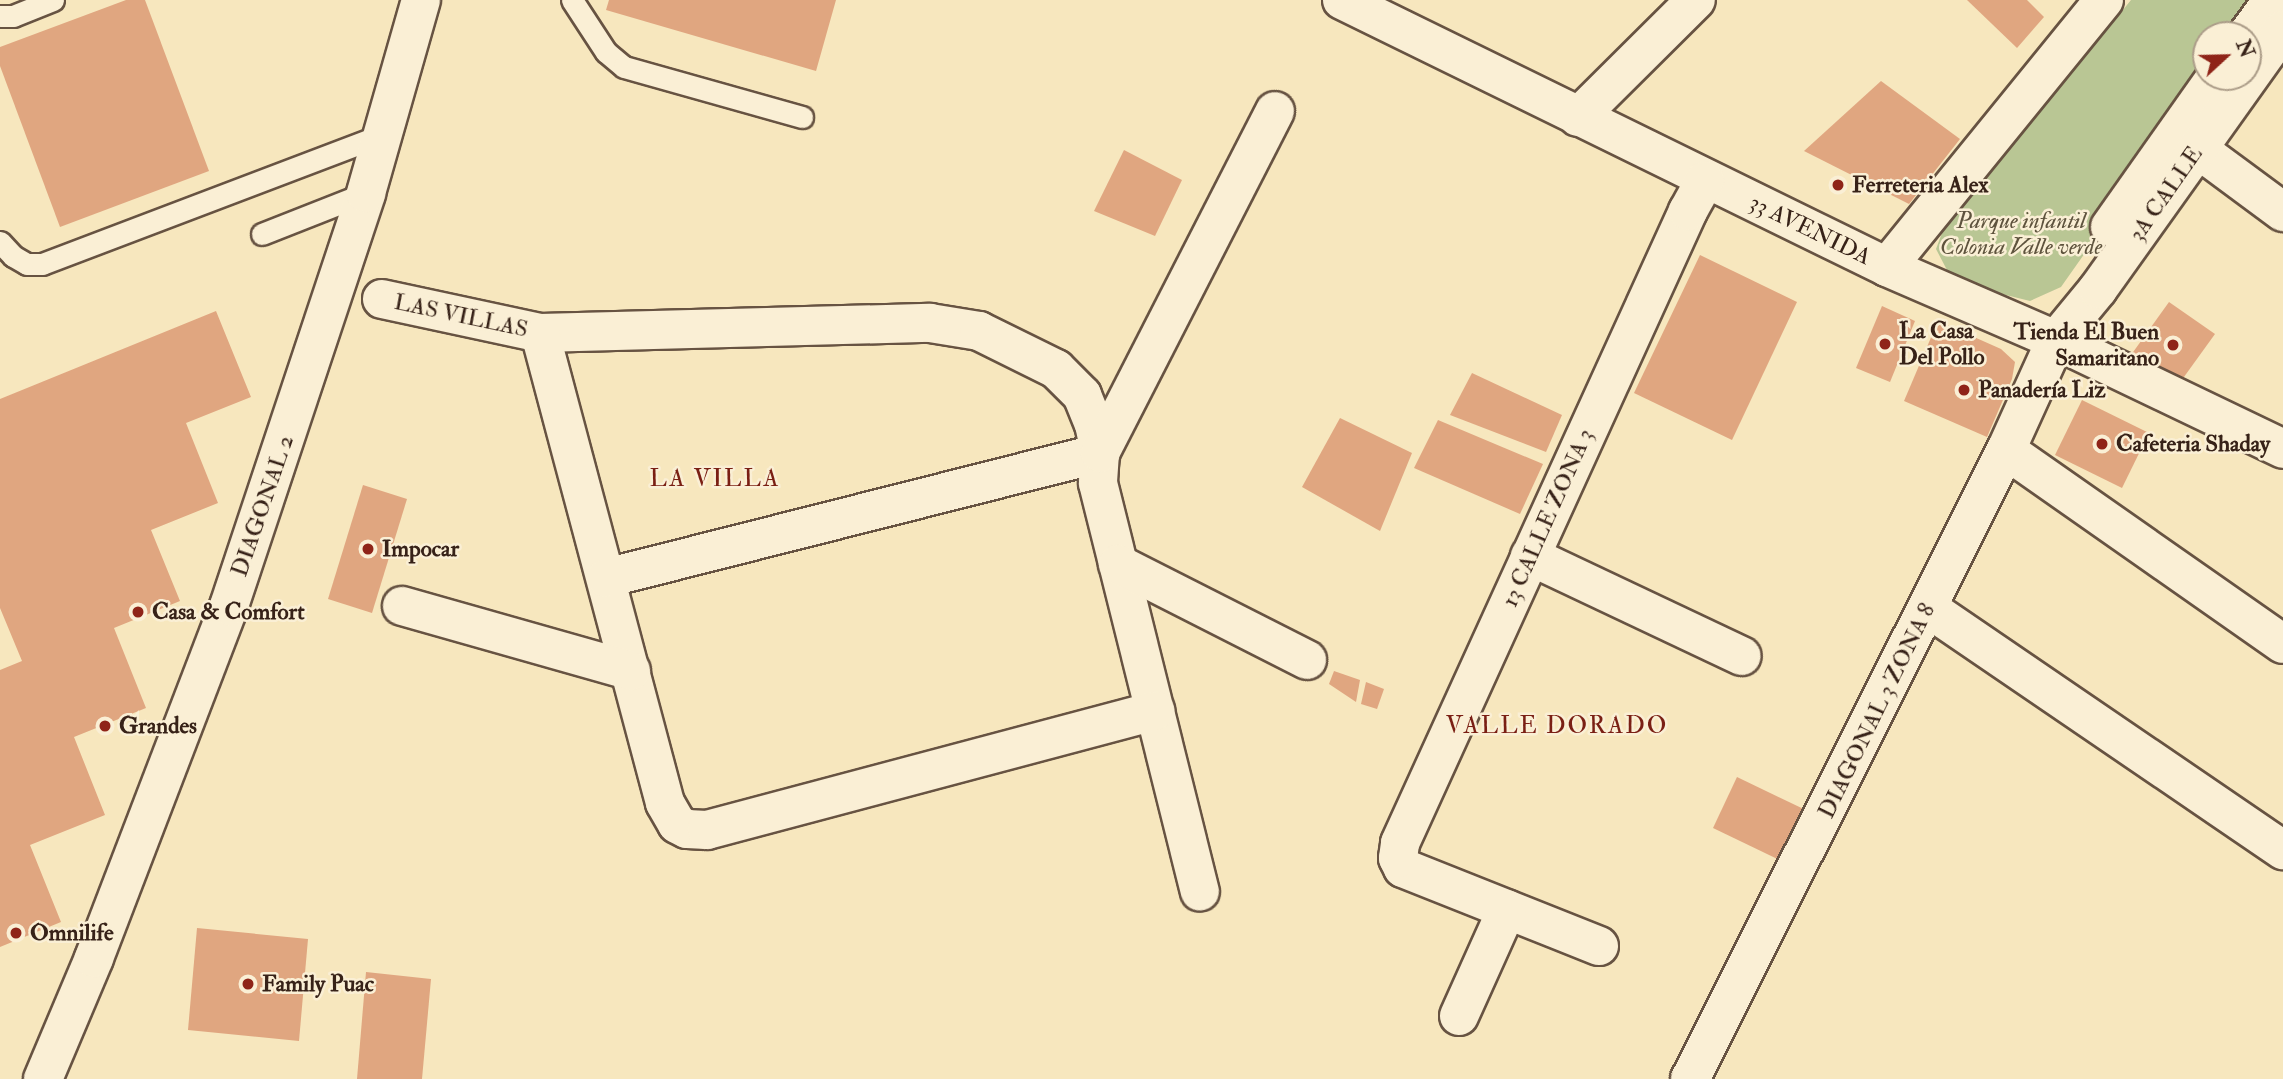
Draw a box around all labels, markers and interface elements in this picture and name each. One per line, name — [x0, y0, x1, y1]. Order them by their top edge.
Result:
north arrow — [2192, 21, 2262, 91]
text: N — [2230, 36, 2259, 61]
street label: 3A CALLE — [2123, 141, 2209, 247]
place label: Ferreteria Alex — [1852, 171, 1988, 199]
marker: Ferreteria Alex — [1830, 177, 1846, 193]
street label: 33 AVENIDA — [1745, 189, 1875, 271]
park label: Parque infantil Colonia Valle verde — [1940, 207, 2102, 261]
street label: LAS VILLAS — [392, 288, 530, 344]
place label: La Casa Del Pollo — [1899, 317, 1985, 371]
place label: Tienda El Buen Samaritano — [2013, 318, 2159, 372]
marker: La Casa Del Pollo — [1877, 336, 1893, 352]
marker: Tienda El Buen Samaritano — [2165, 337, 2181, 353]
place label: Panadería Liz — [1978, 376, 2106, 404]
marker: Panadería Liz — [1956, 382, 1972, 398]
street label: 13 CALLE ZONA 3 — [1496, 425, 1600, 611]
place label: Cafeteria Shaday — [2116, 430, 2270, 458]
street label: DIAGONAL 2 — [226, 432, 300, 580]
marker: Cafeteria Shaday — [2094, 436, 2110, 452]
district label: LA VILLA — [650, 465, 780, 493]
place label: Impocar — [382, 535, 459, 563]
marker: Impocar — [360, 541, 376, 557]
place label: Casa & Comfort — [152, 598, 305, 626]
street label: DIAGONAL 3 ZONA 8 — [1813, 599, 1941, 823]
marker: Casa & Comfort — [130, 604, 146, 620]
place label: Grandes — [119, 712, 197, 740]
district label: VALLE DORADO — [1447, 712, 1667, 740]
marker: Grandes — [97, 718, 113, 734]
place label: Omnilife — [30, 919, 114, 947]
marker: Omnilife — [8, 925, 24, 941]
place label: Family Puac — [262, 970, 374, 998]
marker: Family Puac — [240, 976, 256, 992]

